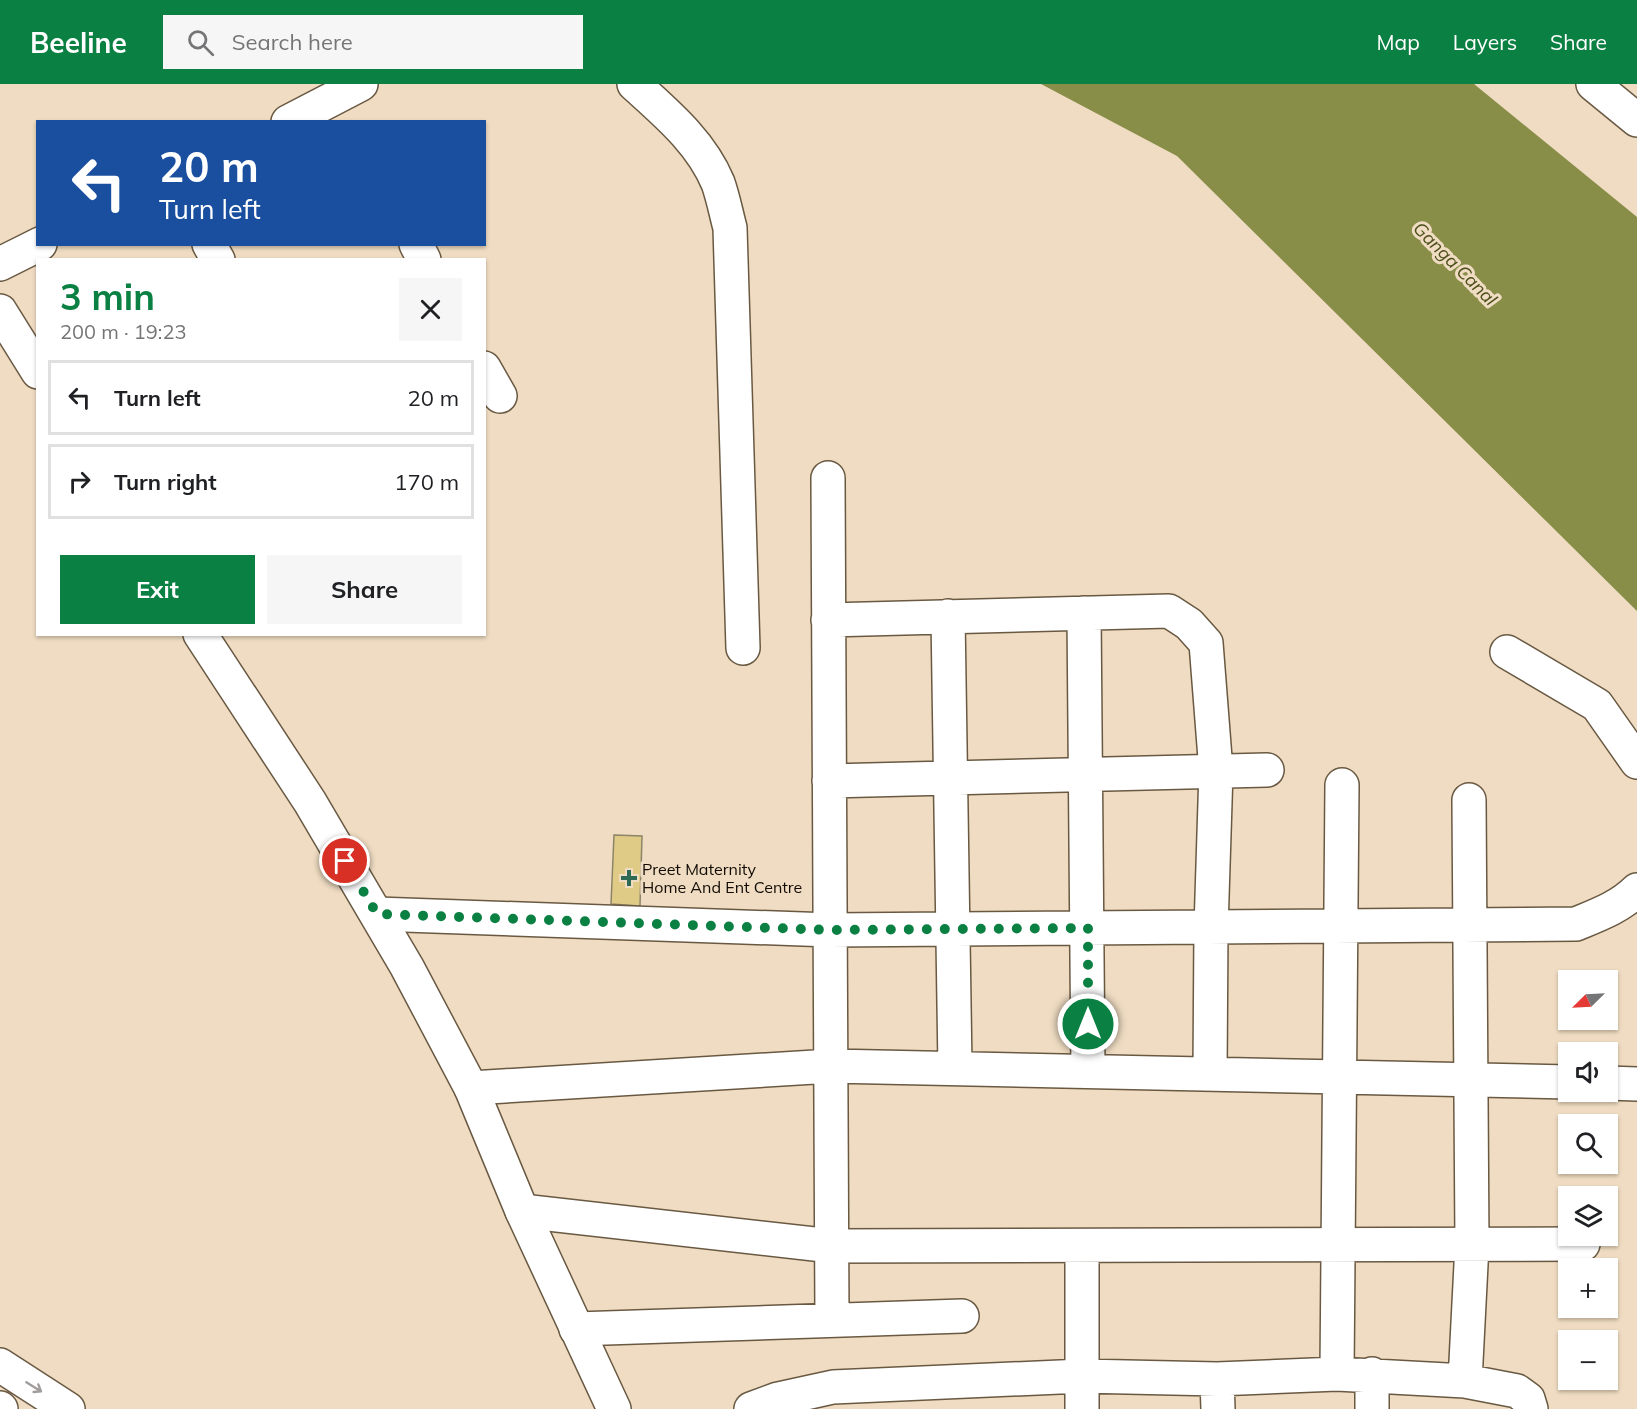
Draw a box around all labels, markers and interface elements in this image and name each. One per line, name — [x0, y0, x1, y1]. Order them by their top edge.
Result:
search box — [163, 15, 583, 69]
text: Beeline — [30, 25, 127, 60]
icon: search — [184, 26, 217, 59]
text: Search here — [232, 28, 353, 56]
text: Map — [1377, 29, 1420, 55]
text: Layers — [1453, 29, 1517, 55]
text: Share — [1550, 29, 1607, 55]
text: 20 m — [159, 140, 259, 193]
icon: left — [60, 144, 138, 222]
text: Turn left — [159, 192, 261, 226]
water label: Ganga Canal — [1409, 217, 1503, 311]
text: 3 min — [60, 274, 155, 319]
button: close — [399, 278, 462, 341]
text: 200 m · 19:23 — [60, 319, 186, 344]
icon: left — [63, 381, 96, 414]
text: Turn left — [114, 384, 201, 412]
text: 20 m — [408, 384, 459, 412]
icon: right — [63, 465, 96, 498]
text: Turn right — [114, 468, 217, 496]
text: 170 m — [394, 468, 459, 496]
button: Exit — [60, 555, 255, 624]
button: Share — [267, 555, 462, 624]
pin — [319, 835, 370, 886]
icon: arrive — [328, 844, 361, 877]
place label: Preet Maternity Home And Ent Centre — [642, 859, 802, 897]
marker: Preet Maternity Home And Ent Centre — [620, 869, 638, 887]
north arrow — [1558, 970, 1618, 1030]
map controls — [1558, 970, 1618, 1390]
position arrow — [1056, 992, 1120, 1056]
button: sound — [1558, 1042, 1618, 1102]
button: search — [1558, 1114, 1618, 1174]
button: layers — [1558, 1186, 1618, 1246]
button: + — [1558, 1258, 1618, 1318]
button: − — [1558, 1330, 1618, 1390]
one-way arrow — [25, 1382, 42, 1394]

